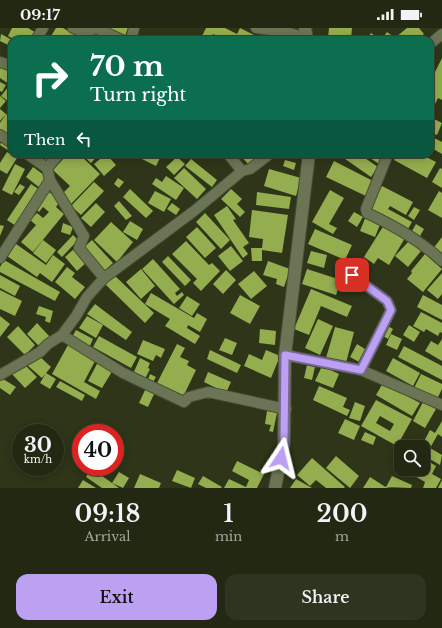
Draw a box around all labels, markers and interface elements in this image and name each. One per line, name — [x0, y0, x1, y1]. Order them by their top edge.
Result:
text: 09:17 — [20, 5, 60, 24]
text: 70 m — [90, 49, 164, 84]
icon: right — [24, 52, 76, 104]
text: Turn right — [90, 84, 186, 106]
icon: left — [73, 128, 95, 150]
text: Then — [24, 130, 65, 149]
pin — [335, 258, 369, 292]
icon: arrive — [341, 264, 363, 286]
speed limit sign: 40 — [72, 424, 124, 476]
text: 30 — [24, 433, 52, 457]
position arrow — [260, 437, 302, 479]
map controls — [394, 440, 430, 476]
button: search — [394, 440, 430, 476]
text: km/h — [24, 453, 52, 466]
text: 09:18 — [74, 499, 141, 528]
text: 1 — [223, 499, 234, 528]
text: 200 — [317, 499, 368, 528]
text: Arrival — [84, 528, 130, 545]
text: min — [215, 528, 242, 545]
text: m — [335, 528, 349, 545]
button: Exit — [16, 574, 217, 620]
button: Share — [225, 574, 426, 620]

